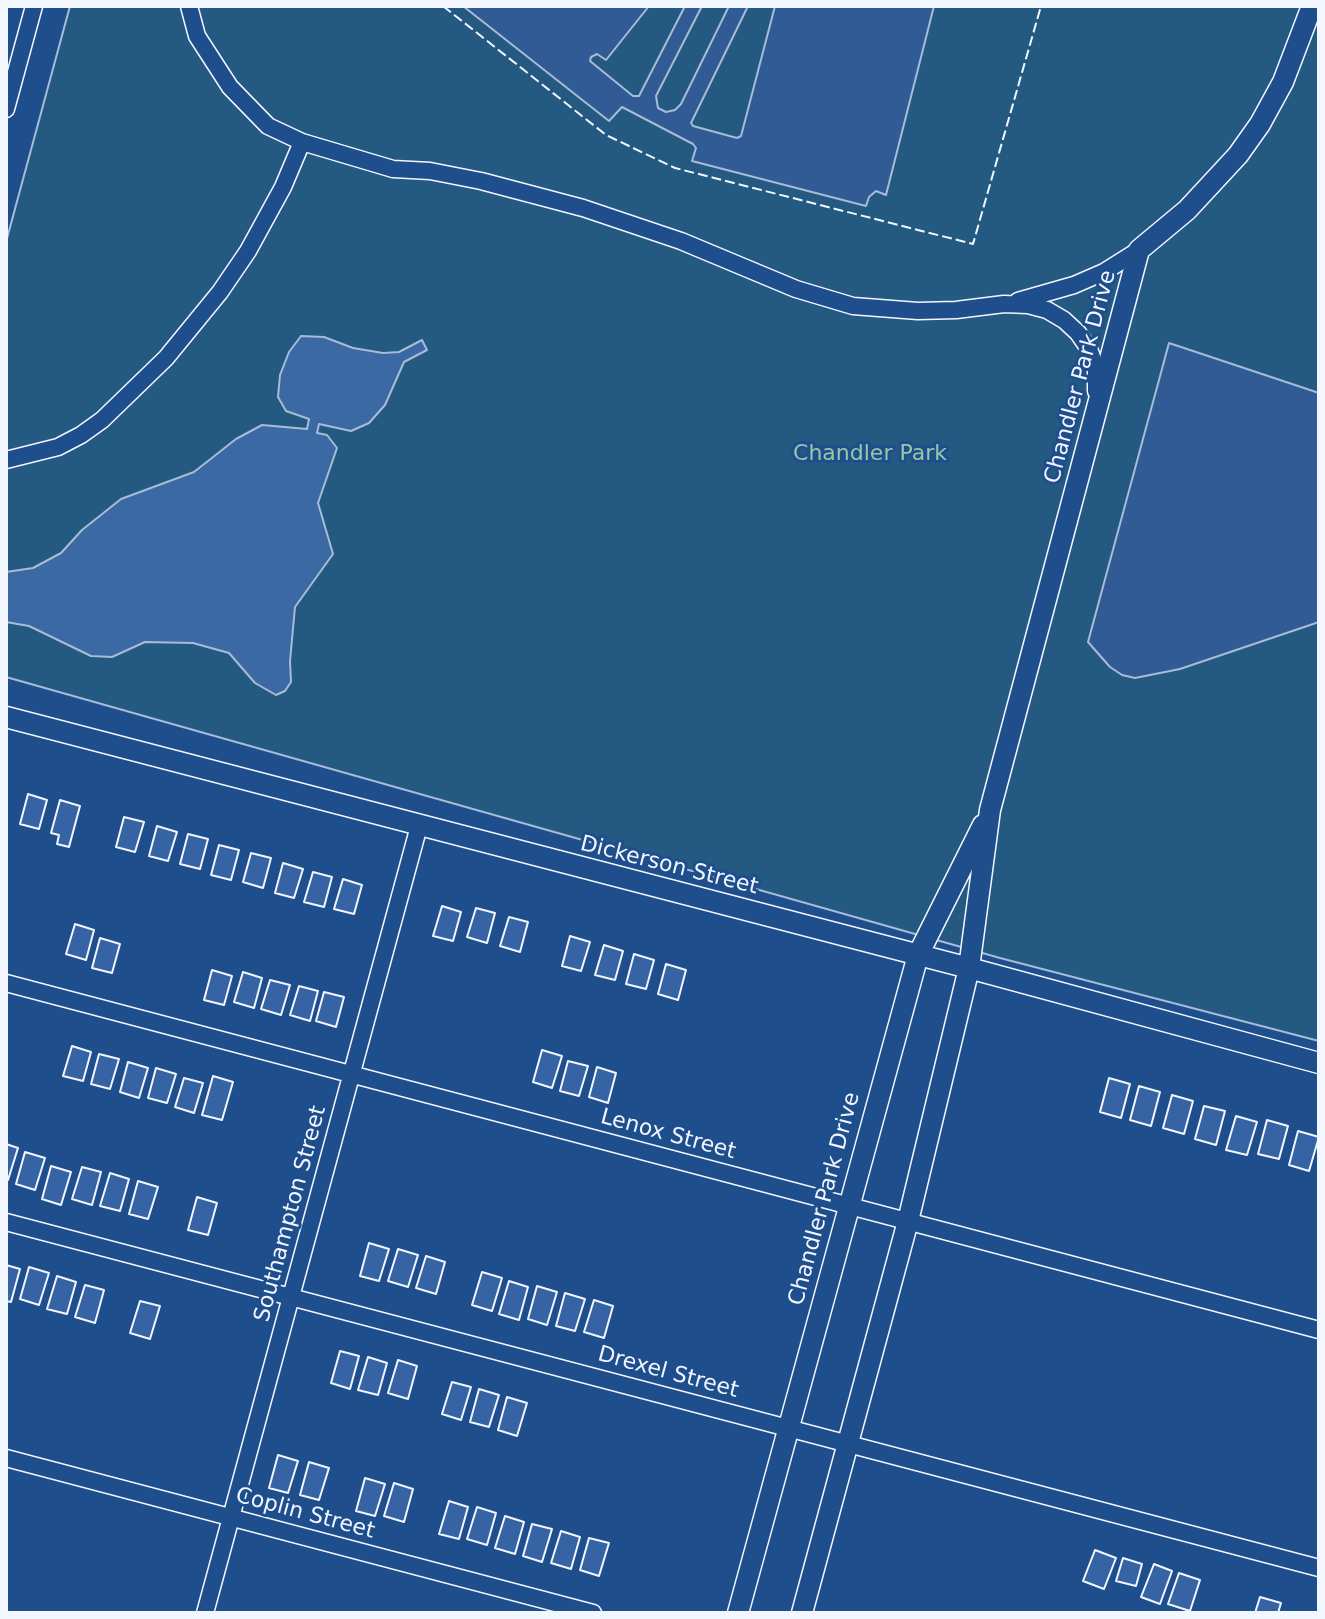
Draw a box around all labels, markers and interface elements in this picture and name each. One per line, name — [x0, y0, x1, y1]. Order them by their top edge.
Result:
street label: Chandler Park Drive — [1040, 268, 1122, 486]
park label: Chandler Park — [793, 441, 947, 467]
street label: Dickerson Street — [577, 831, 761, 901]
street label: Chandler Park Drive — [784, 1090, 866, 1308]
street label: Southampton Street — [249, 1103, 333, 1325]
street label: Lenox Street — [597, 1104, 739, 1166]
street label: Drexel Street — [595, 1342, 741, 1404]
street label: Coplin Street — [233, 1483, 377, 1545]

